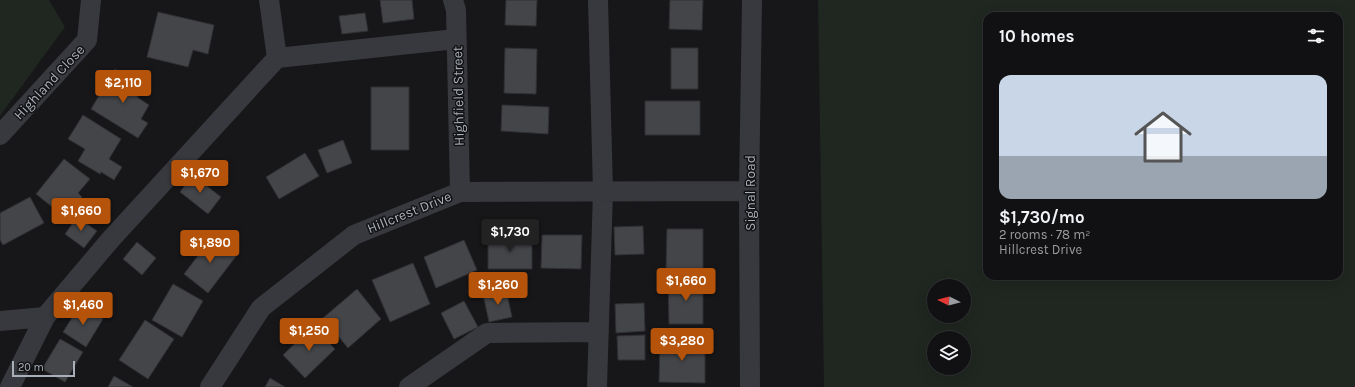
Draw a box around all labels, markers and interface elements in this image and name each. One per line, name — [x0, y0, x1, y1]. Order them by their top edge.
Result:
icon: filters — [1305, 25, 1327, 47]
text: 10 homes — [999, 26, 1074, 46]
street label: Highland Close — [10, 41, 88, 123]
street label: Highfield Street — [449, 46, 468, 146]
pin: $2,110 — [90, 70, 156, 104]
text: $2,110 — [104, 75, 142, 90]
icon: home — [1127, 101, 1199, 173]
street label: Signal Road — [742, 155, 759, 231]
pin: $1,670 — [167, 160, 233, 194]
text: $1,670 — [180, 165, 220, 180]
street label: Hillcrest Drive — [365, 188, 454, 237]
pin: $1,660 — [48, 198, 114, 232]
text: $1,660 — [61, 203, 101, 218]
text: $1,730/mo — [999, 207, 1085, 227]
pin: $1,730 — [477, 219, 543, 253]
text: $1,730 — [490, 224, 530, 239]
text: 2 rooms · 78 m² — [999, 227, 1091, 242]
pin: $1,890 — [177, 230, 243, 264]
text: $1,890 — [189, 235, 231, 250]
text: Hillcrest Drive — [999, 242, 1082, 257]
pin: $1,660 — [653, 268, 719, 302]
pin: $1,260 — [465, 272, 531, 306]
text: $1,660 — [666, 273, 706, 288]
text: $1,260 — [478, 277, 518, 292]
north arrow — [927, 279, 971, 323]
map controls — [927, 279, 971, 375]
pin: $1,460 — [50, 292, 116, 326]
text: $1,460 — [63, 297, 103, 312]
pin: $1,250 — [276, 318, 342, 352]
text: $1,250 — [289, 323, 329, 338]
pin: $3,280 — [649, 328, 715, 362]
button: layers — [927, 331, 971, 375]
text: $3,280 — [660, 333, 704, 348]
scale bar — [12, 359, 75, 378]
text: 20 m — [18, 361, 44, 374]

